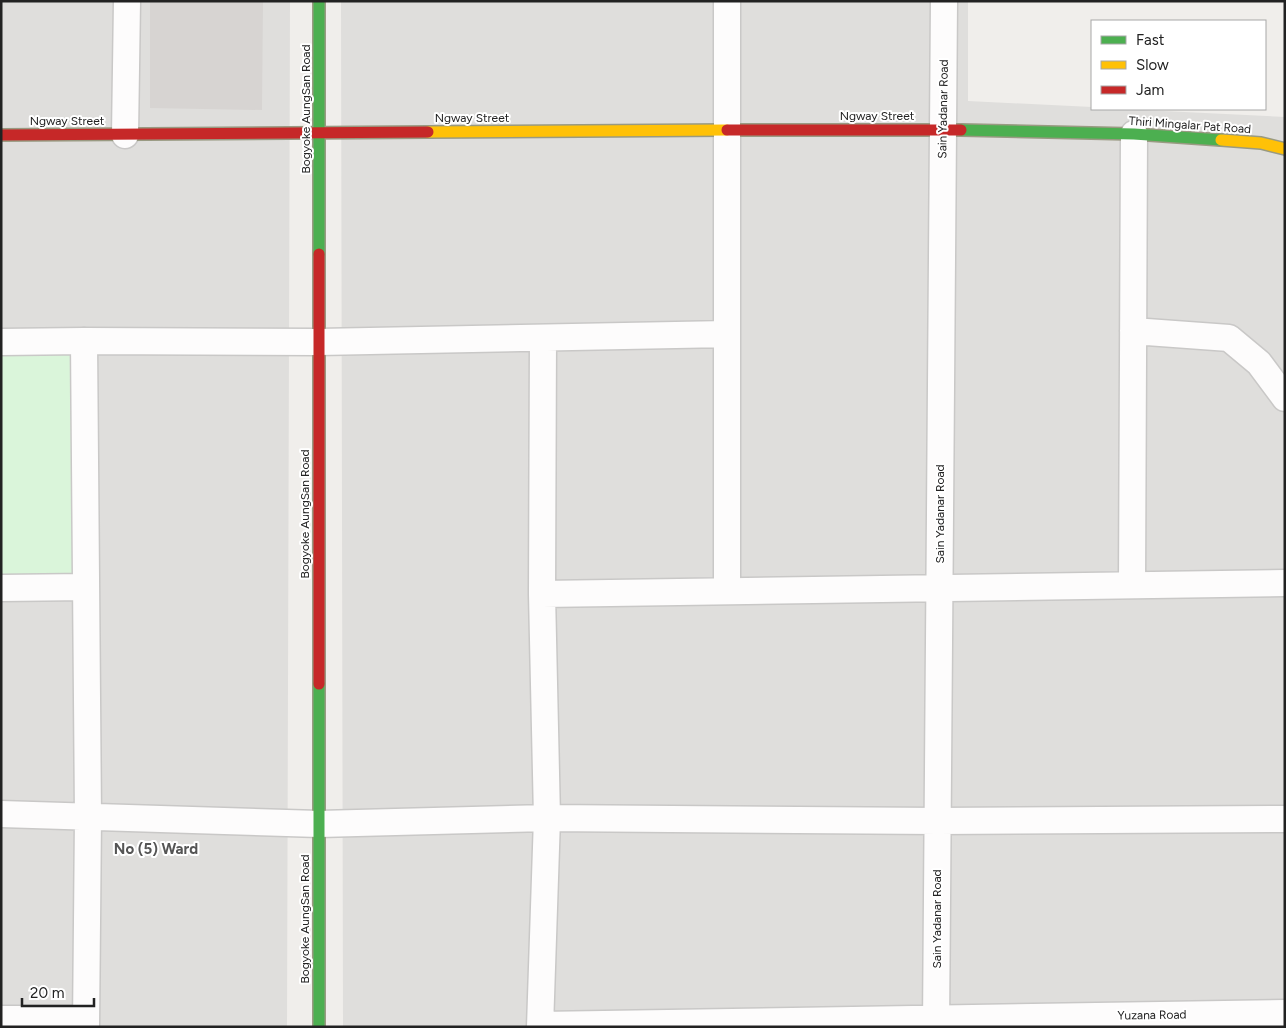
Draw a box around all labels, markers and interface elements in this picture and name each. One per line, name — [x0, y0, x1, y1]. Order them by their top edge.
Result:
legend — [1091, 20, 1266, 110]
text: Fast — [1136, 31, 1165, 49]
street label: Bogyoke AungSan Road — [299, 44, 313, 174]
text: Slow — [1136, 56, 1169, 74]
street label: Sain Yadanar Road — [935, 59, 951, 159]
text: Jam — [1136, 81, 1164, 99]
street label: Ngway Street — [840, 109, 915, 123]
street label: Ngway Street — [435, 111, 510, 125]
street label: Ngway Street — [30, 114, 105, 128]
street label: Thiri Mingalar Pat Road — [1128, 114, 1252, 136]
street label: Bogyoke AungSan Road — [298, 449, 312, 579]
street label: Sain Yadanar Road — [933, 464, 947, 564]
district label: No (5) Ward — [114, 840, 198, 858]
street label: Bogyoke AungSan Road — [298, 854, 312, 984]
street label: Sain Yadanar Road — [930, 869, 944, 969]
scale bar — [22, 976, 95, 1008]
text: 20 m — [30, 984, 64, 1002]
street label: Yuzana Road — [1117, 1007, 1187, 1023]

